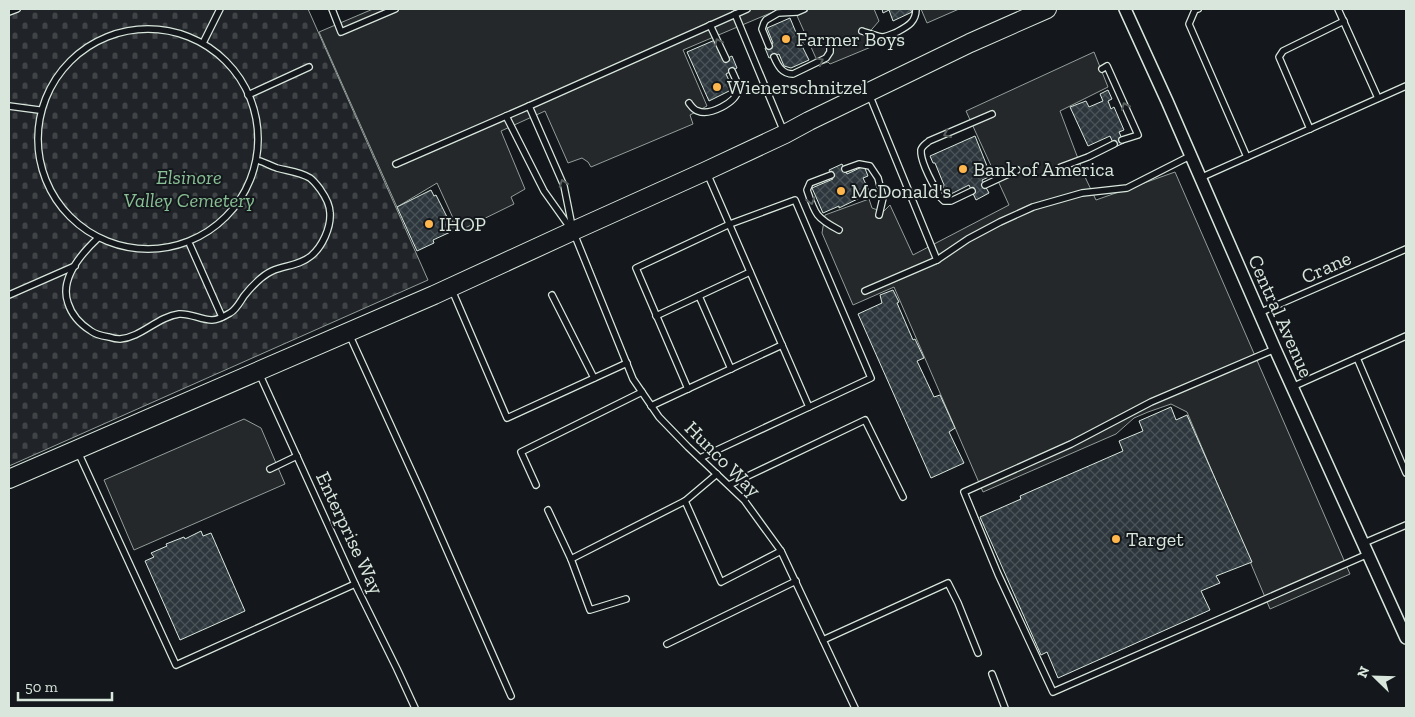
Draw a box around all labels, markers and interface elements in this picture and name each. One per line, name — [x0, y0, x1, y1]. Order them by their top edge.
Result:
place label: Farmer Boys — [796, 27, 905, 51]
marker: Farmer Boys — [780, 33, 792, 45]
one-way arrow — [714, 38, 725, 47]
one-way arrow — [815, 57, 824, 67]
place label: Wienerschnitzel — [727, 75, 867, 99]
marker: Wienerschnitzel — [711, 81, 723, 93]
one-way arrow — [1121, 102, 1132, 111]
one-way arrow — [943, 127, 952, 138]
place label: Bank of America — [973, 157, 1115, 181]
marker: Bank of America — [957, 163, 969, 175]
park label: Elsinore Valley Cemetery — [123, 165, 255, 212]
one-way arrow — [558, 179, 568, 188]
place label: McDonald's — [851, 179, 951, 203]
marker: McDonald's — [835, 185, 847, 197]
one-way arrow — [805, 197, 815, 205]
place label: IHOP — [439, 212, 486, 236]
marker: IHOP — [423, 218, 435, 230]
street label: Crane — [1297, 245, 1355, 289]
street label: Central Avenue — [1243, 251, 1319, 381]
street label: Hunco Way — [680, 416, 767, 503]
street label: Enterprise Way — [311, 468, 389, 599]
place label: Target — [1126, 527, 1184, 551]
marker: Target — [1110, 533, 1122, 545]
north arrow — [1350, 652, 1400, 702]
text: N — [1354, 664, 1374, 680]
scale bar — [18, 670, 111, 702]
text: 50 m — [25, 678, 58, 696]

